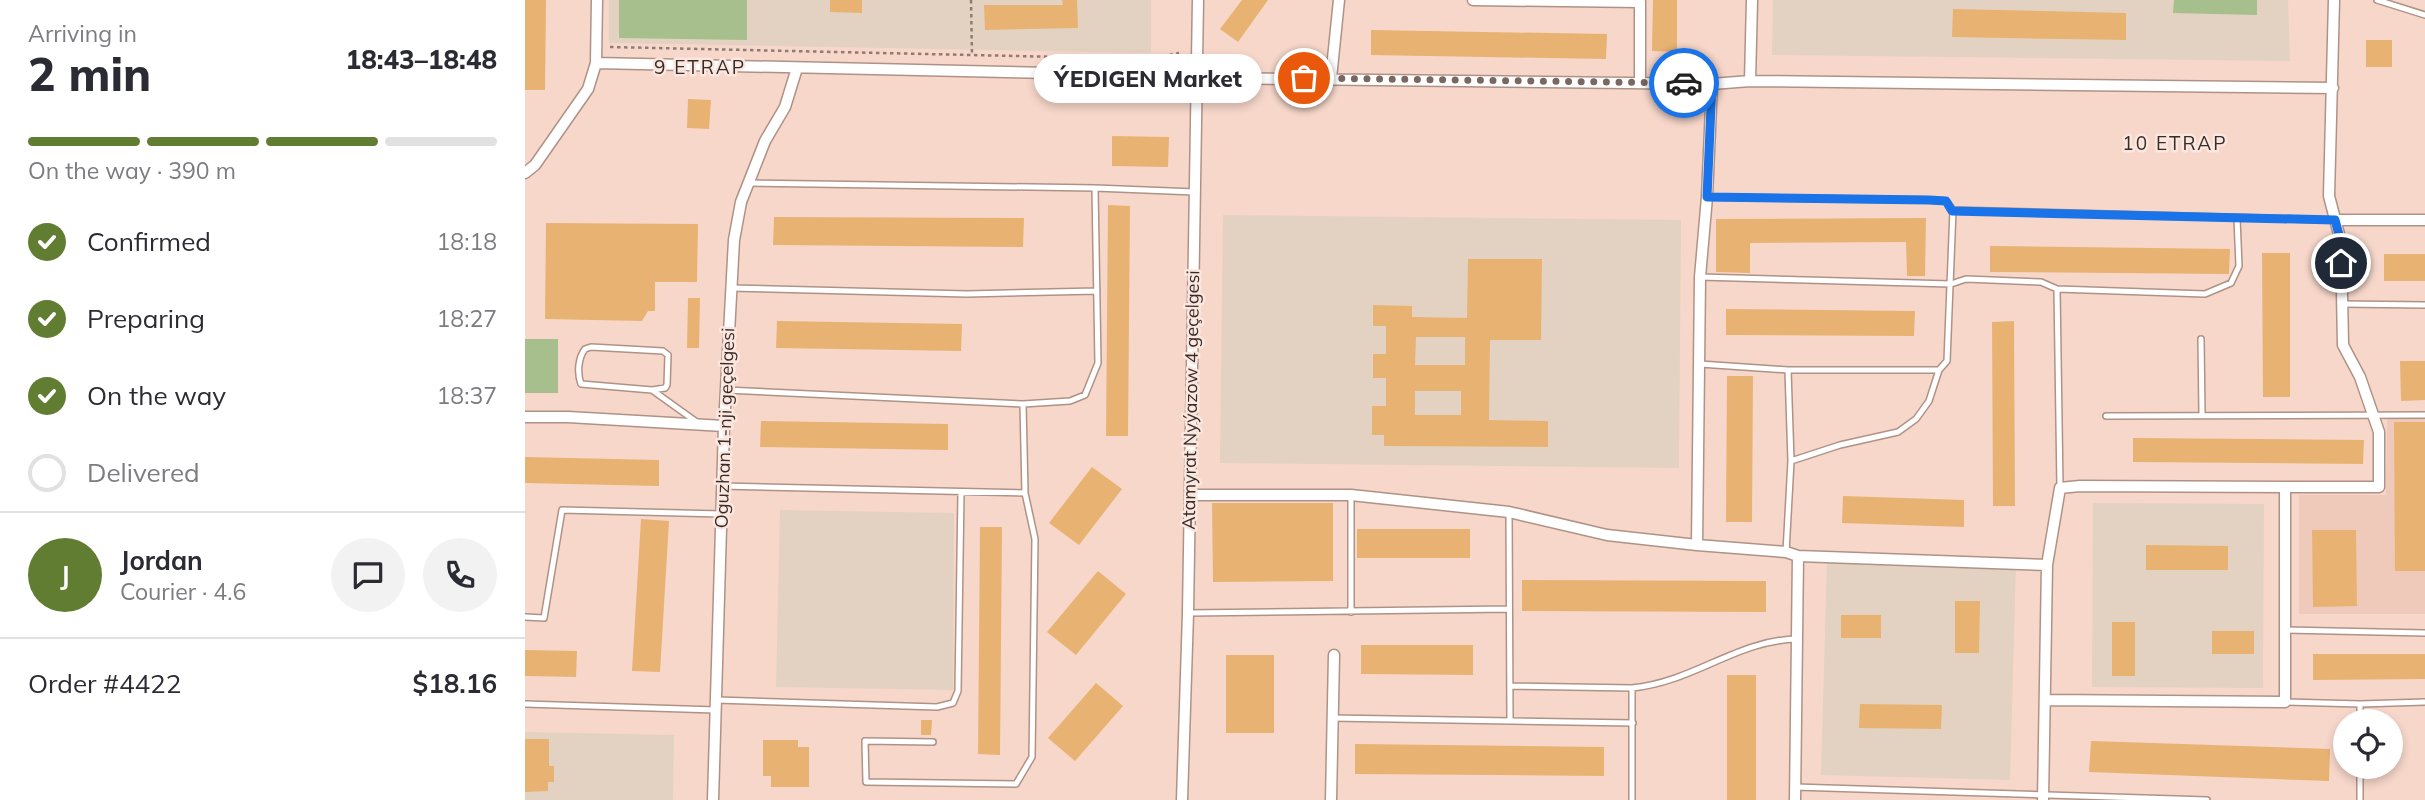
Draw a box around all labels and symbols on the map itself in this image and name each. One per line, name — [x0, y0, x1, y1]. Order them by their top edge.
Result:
pin — [1274, 48, 1334, 108]
courier — [1649, 48, 1719, 118]
callout: ÝEDIGEN Market — [1035, 54, 1262, 102]
district label: 9 ETRAP — [654, 55, 746, 79]
district label: 10 ETRAP — [2122, 131, 2228, 155]
pin — [2311, 233, 2371, 293]
street label: Atamyrat Nyýazow 4 geçelgesi — [1177, 270, 1204, 530]
street label: Oguzhan 1-nji geçelgesi — [710, 327, 739, 529]

